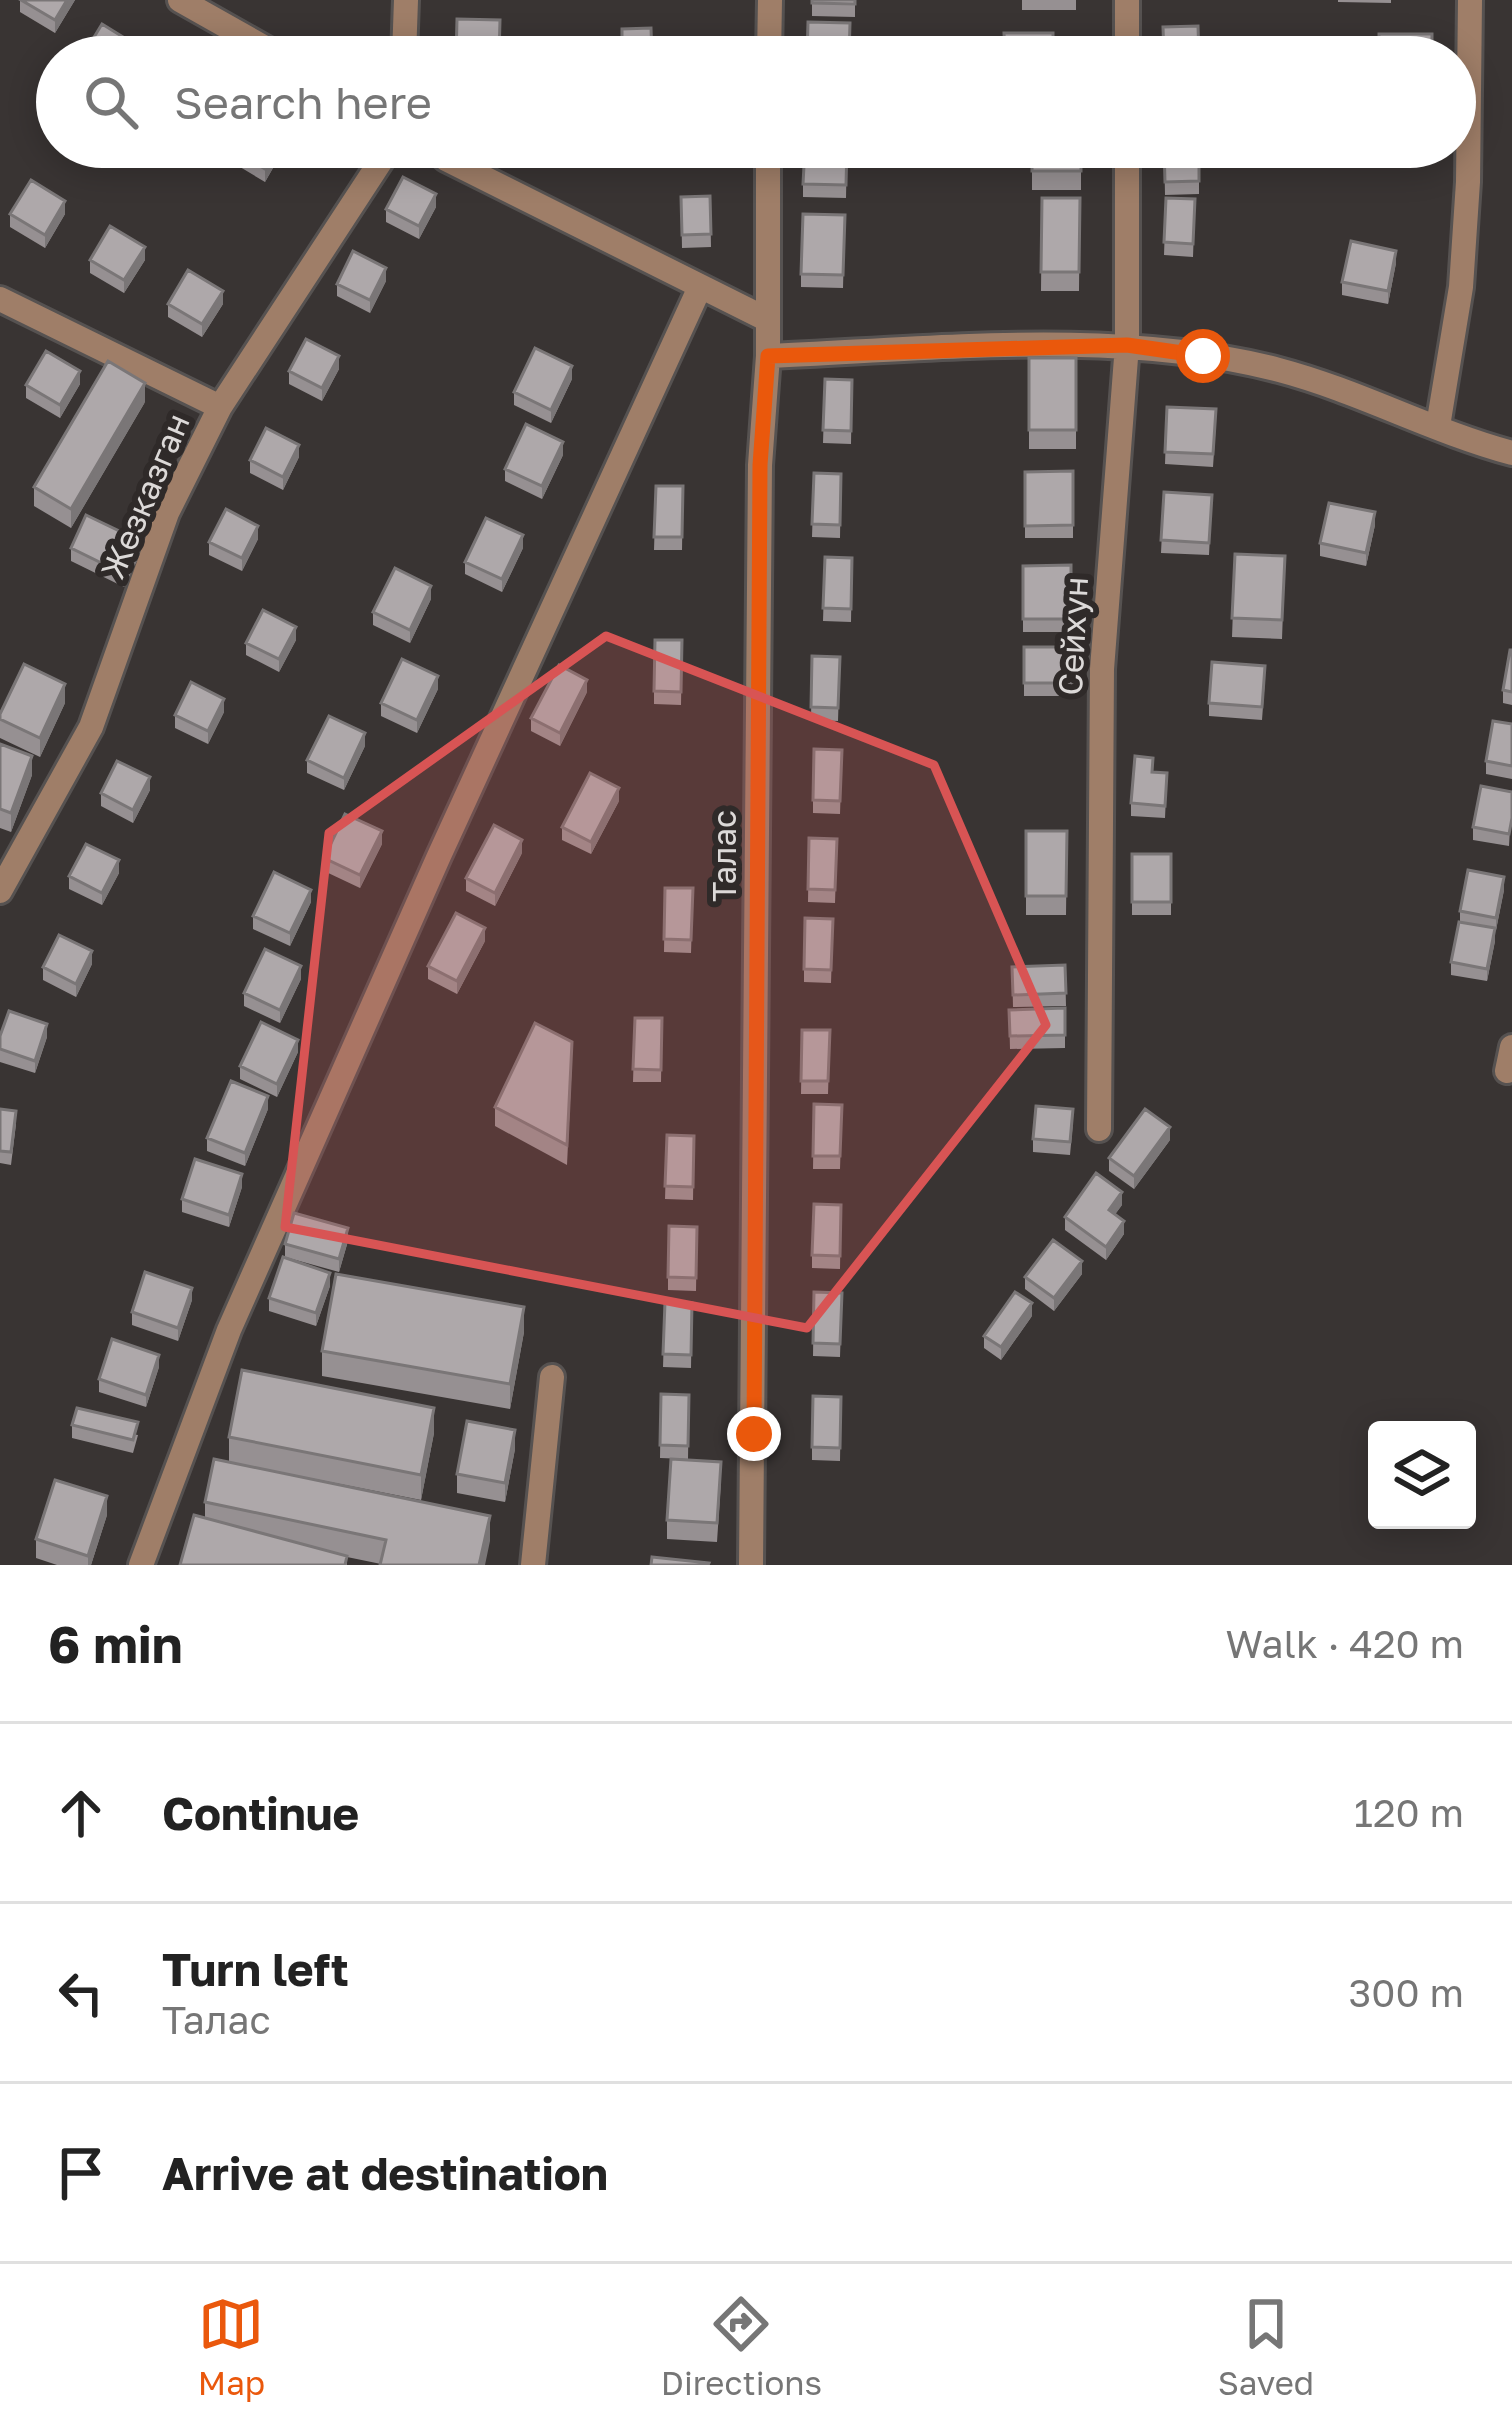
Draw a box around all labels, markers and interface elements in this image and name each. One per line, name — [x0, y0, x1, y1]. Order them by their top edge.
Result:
search box — [36, 36, 1476, 168]
icon: search — [78, 69, 144, 135]
text: Search here — [174, 75, 432, 129]
route start — [1176, 329, 1230, 383]
street label: Жезказган — [92, 407, 197, 584]
street label: Сейхун — [1050, 576, 1095, 696]
street label: Талас — [704, 810, 743, 902]
route end — [727, 1407, 781, 1461]
map controls — [1368, 1421, 1476, 1529]
button: layers — [1368, 1421, 1476, 1529]
text: 6 min — [48, 1613, 183, 1674]
text: Walk · 420 m — [1226, 1620, 1464, 1667]
icon: ahead — [48, 1780, 114, 1846]
text: Continue — [162, 1786, 359, 1840]
text: 120 m — [1354, 1789, 1464, 1836]
text: Turn left — [162, 1942, 349, 1996]
icon: left — [48, 1960, 114, 2026]
text: 300 m — [1349, 1969, 1464, 2016]
text: Талас — [162, 1996, 271, 2043]
icon: arrive — [48, 2140, 114, 2206]
text: Arrive at destination — [162, 2146, 608, 2200]
tab: Map — [198, 2291, 265, 2402]
tab: Directions — [661, 2291, 822, 2402]
tab: Saved — [1218, 2291, 1314, 2402]

